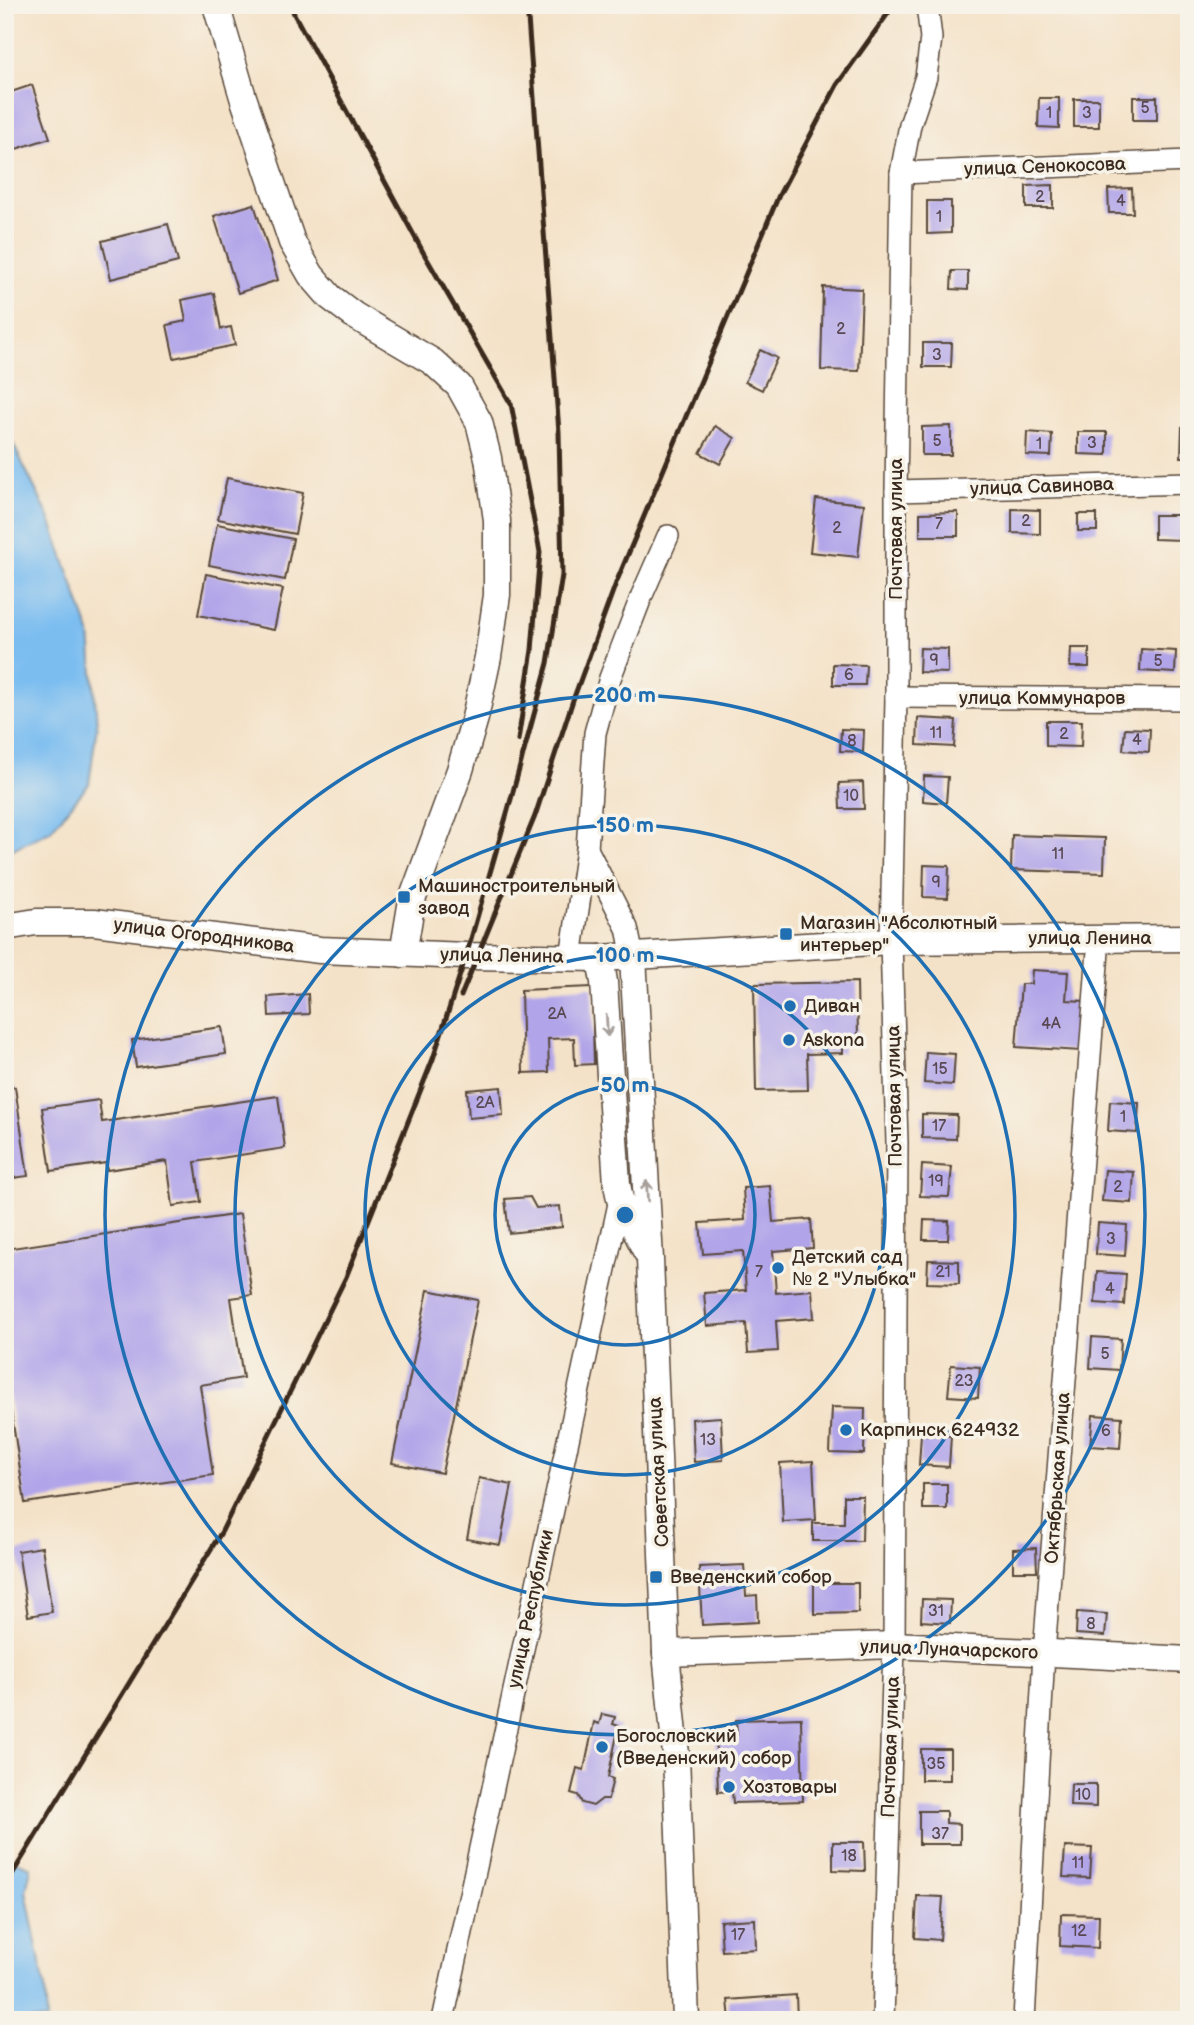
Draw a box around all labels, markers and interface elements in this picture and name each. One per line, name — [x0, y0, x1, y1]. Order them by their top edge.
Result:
house number: 5 — [1140, 99, 1150, 118]
house number: 1 — [1046, 104, 1052, 123]
house number: 3 — [1082, 104, 1092, 123]
street label: улица Сенокосова — [964, 153, 1126, 181]
house number: 2 — [1035, 188, 1045, 207]
house number: 4 — [1116, 192, 1126, 211]
house number: 1 — [936, 208, 942, 227]
house number: 2 — [836, 320, 846, 339]
house number: 3 — [932, 346, 942, 365]
house number: 5 — [932, 432, 942, 451]
house number: 3 — [1087, 434, 1097, 453]
house number: 1 — [1036, 435, 1042, 454]
street label: Почтовая улица — [885, 458, 908, 600]
street label: улица Савинова — [970, 473, 1114, 501]
house number: 2 — [1021, 512, 1031, 531]
house number: 7 — [935, 515, 943, 534]
house number: 2 — [832, 519, 842, 538]
house number: 9 — [929, 651, 939, 670]
house number: 5 — [1153, 652, 1163, 671]
house number: 6 — [844, 666, 854, 685]
text: 200 m — [594, 683, 656, 708]
street label: улица Коммунаров — [959, 687, 1125, 710]
house number: 11 — [930, 724, 942, 743]
house number: 2 — [1059, 725, 1069, 744]
house number: 4 — [1132, 731, 1142, 750]
house number: 8 — [847, 732, 857, 751]
house number: 10 — [843, 787, 859, 806]
text: 150 m — [596, 813, 654, 838]
house number: 11 — [1052, 845, 1064, 864]
house number: 9 — [931, 873, 941, 892]
place label: Машиностроительный завод — [418, 875, 615, 920]
marker: Машиностроительный завод — [396, 889, 412, 905]
place label: Магазин "Абсолютный интерьер" — [800, 912, 998, 957]
street label: улица Огородникова — [112, 913, 296, 959]
marker: Магазин "Абсолютный интерьер" — [778, 926, 794, 942]
street label: улица Ленина — [1028, 927, 1152, 950]
street label: улица Ленина — [440, 943, 564, 969]
text: 100 m — [596, 943, 654, 968]
place label: Диван — [804, 995, 860, 1018]
marker: Диван — [782, 998, 798, 1014]
house number: 2А — [547, 1005, 567, 1024]
one-way arrow — [601, 1014, 614, 1036]
house number: 4А — [1041, 1015, 1061, 1034]
street label: Почтовая улица — [882, 1025, 908, 1167]
place label: Askona — [803, 1029, 865, 1052]
marker: Askona — [781, 1032, 797, 1048]
house number: 15 — [932, 1060, 948, 1079]
text: 50 m — [601, 1073, 649, 1098]
house number: 2А — [475, 1094, 495, 1113]
house number: 1 — [1120, 1108, 1126, 1127]
house number: 17 — [932, 1117, 946, 1136]
house number: 19 — [928, 1172, 944, 1191]
house number: 2 — [1113, 1178, 1123, 1197]
one-way arrow — [640, 1180, 653, 1203]
centre of rings — [613, 1203, 637, 1227]
house number: 3 — [1106, 1230, 1116, 1249]
place label: Детский сад № 2 "Улыбка" — [792, 1246, 916, 1291]
marker: Детский сад № 2 "Улыбка" — [770, 1260, 786, 1276]
house number: 7 — [755, 1263, 763, 1282]
house number: 21 — [935, 1263, 951, 1282]
house number: 4 — [1105, 1280, 1115, 1299]
house number: 5 — [1100, 1345, 1110, 1364]
house number: 23 — [955, 1372, 974, 1391]
street label: Октябрьская улица — [1041, 1391, 1075, 1565]
street label: Советская улица — [644, 1396, 674, 1548]
place label: Карпинск 624932 — [860, 1419, 1020, 1442]
marker: Карпинск 624932 — [838, 1422, 854, 1438]
house number: 6 — [1101, 1422, 1111, 1441]
house number: 13 — [700, 1431, 716, 1450]
street label: улица Республики — [503, 1527, 559, 1691]
place label: Введенский собор — [670, 1566, 832, 1589]
marker: Введенский собор — [648, 1569, 664, 1585]
house number: 31 — [928, 1602, 944, 1621]
house number: 8 — [1086, 1615, 1096, 1634]
street label: улица Луначарского — [860, 1635, 1039, 1665]
street label: Почтовая улица — [877, 1676, 905, 1818]
place label: Богословский (Введенский) собор — [616, 1725, 792, 1770]
marker: Богословский (Введенский) собор — [594, 1739, 610, 1755]
house number: 35 — [926, 1755, 946, 1774]
place label: Хозтовары — [743, 1776, 837, 1799]
marker: Хозтовары — [721, 1779, 737, 1795]
house number: 10 — [1075, 1786, 1091, 1805]
house number: 37 — [931, 1825, 949, 1844]
house number: 18 — [841, 1847, 857, 1866]
house number: 11 — [1072, 1854, 1084, 1873]
house number: 12 — [1071, 1922, 1087, 1941]
house number: 17 — [731, 1926, 745, 1945]

